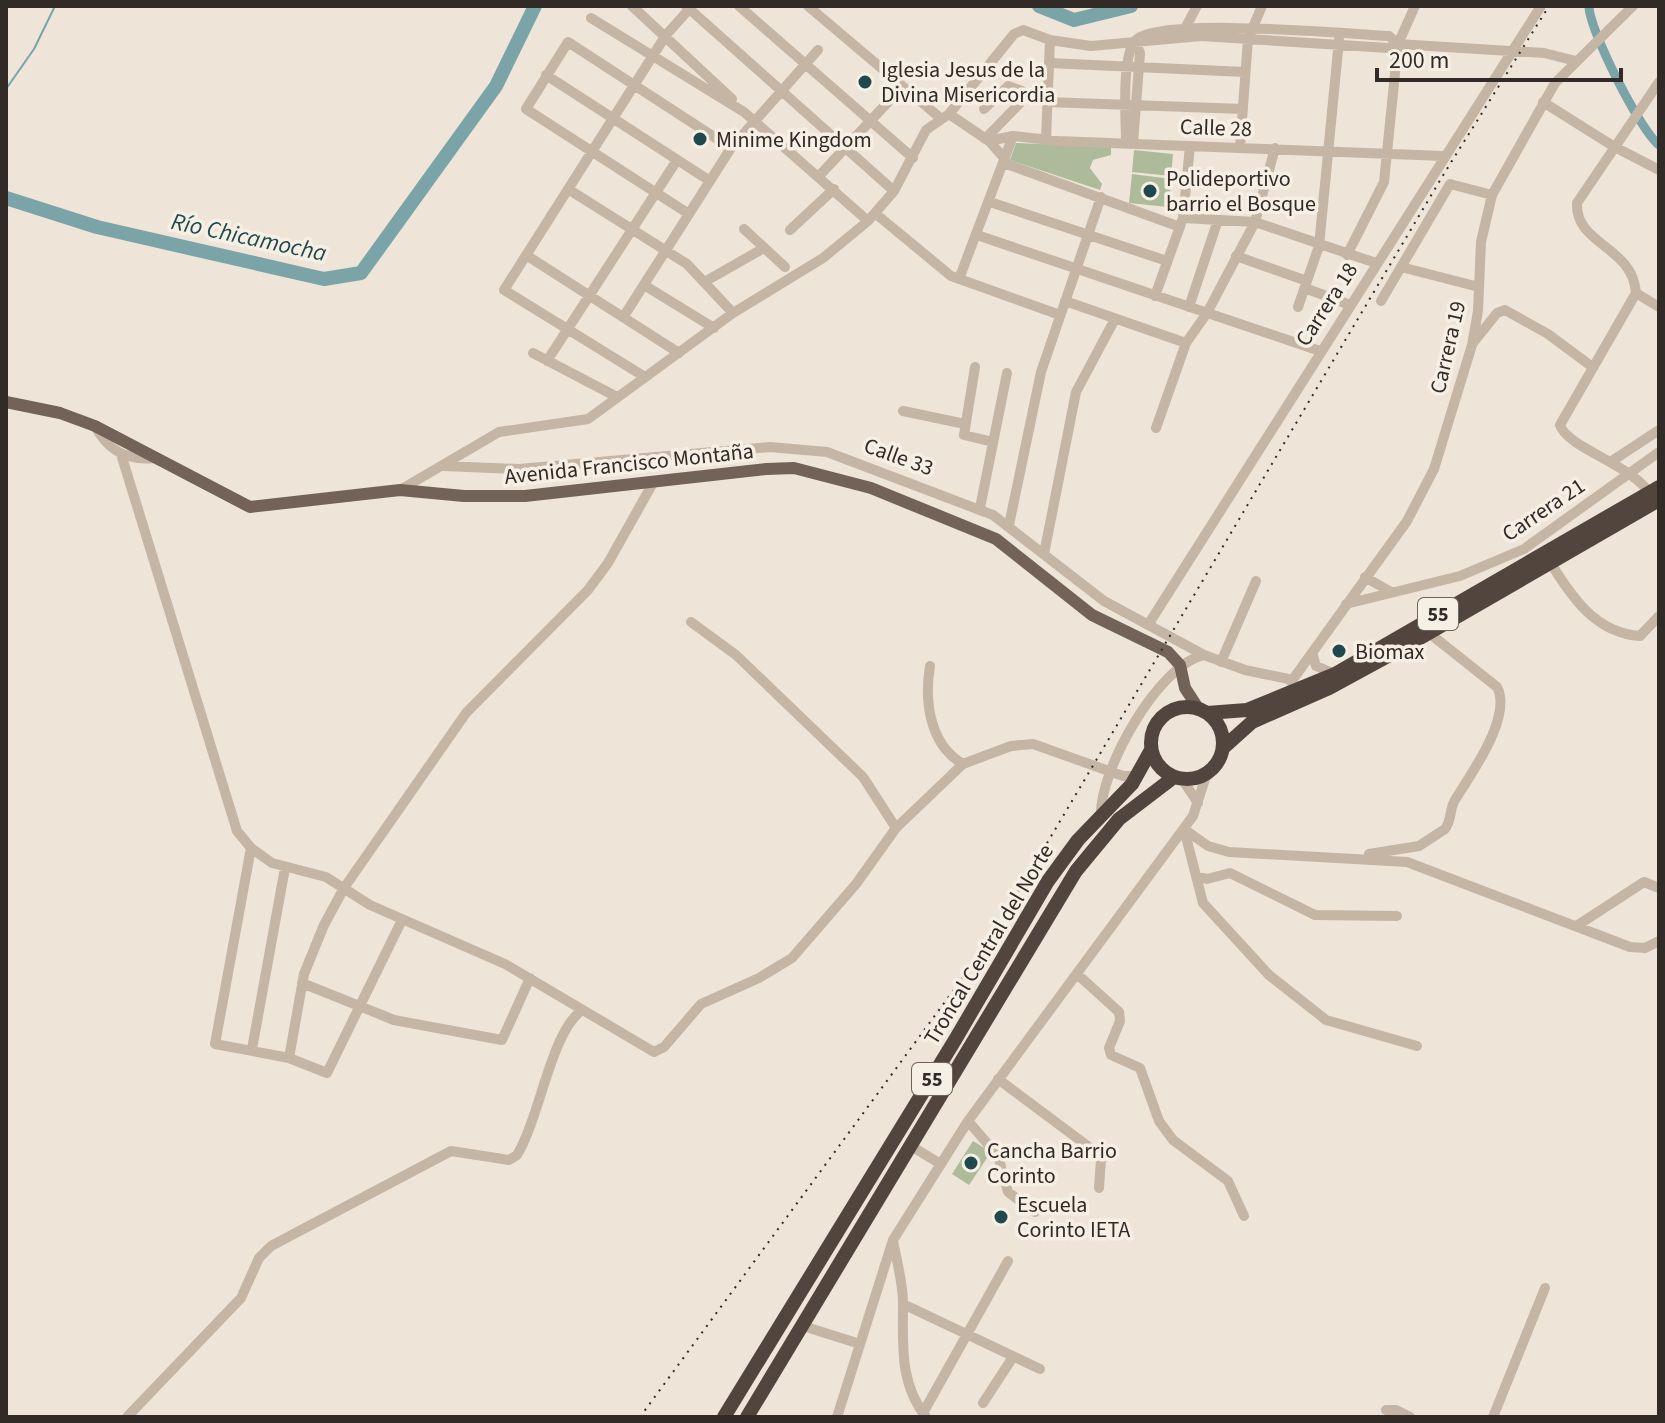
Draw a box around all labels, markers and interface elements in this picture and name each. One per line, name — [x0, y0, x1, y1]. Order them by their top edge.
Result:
scale bar — [1377, 32, 1621, 82]
text: 200 m — [1389, 43, 1449, 78]
place label: Iglesia Jesus de la Divina Misericordia — [881, 54, 1055, 111]
marker: Iglesia Jesus de la Divina Misericordia — [856, 73, 874, 91]
street label: Calle 28 — [1179, 111, 1253, 145]
place label: Minime Kingdom — [716, 124, 872, 156]
marker: Minime Kingdom — [691, 130, 709, 148]
place label: Polideportivo barrio el Bosque — [1166, 163, 1316, 220]
marker: Polideportivo barrio el Bosque — [1141, 182, 1159, 200]
water label: Río Chicamocha — [168, 204, 330, 271]
street label: Carrera 18 — [1288, 256, 1366, 353]
street label: Carrera 19 — [1422, 298, 1474, 397]
street label: Calle 33 — [859, 430, 938, 484]
street label: Avenida Francisco Montaña — [503, 435, 755, 493]
street label: Carrera 21 — [1496, 470, 1592, 549]
road number: 55 — [1418, 598, 1458, 630]
place label: Biomax — [1355, 636, 1425, 668]
marker: Biomax — [1330, 642, 1348, 660]
street label: Troncal Central del Norte — [916, 838, 1062, 1051]
road number: 55 — [912, 1063, 952, 1095]
place label: Cancha Barrio Corinto — [987, 1135, 1117, 1192]
marker: Cancha Barrio Corinto — [962, 1154, 980, 1172]
place label: Escuela Corinto IETA — [1017, 1189, 1130, 1246]
marker: Escuela Corinto IETA — [992, 1208, 1010, 1226]

